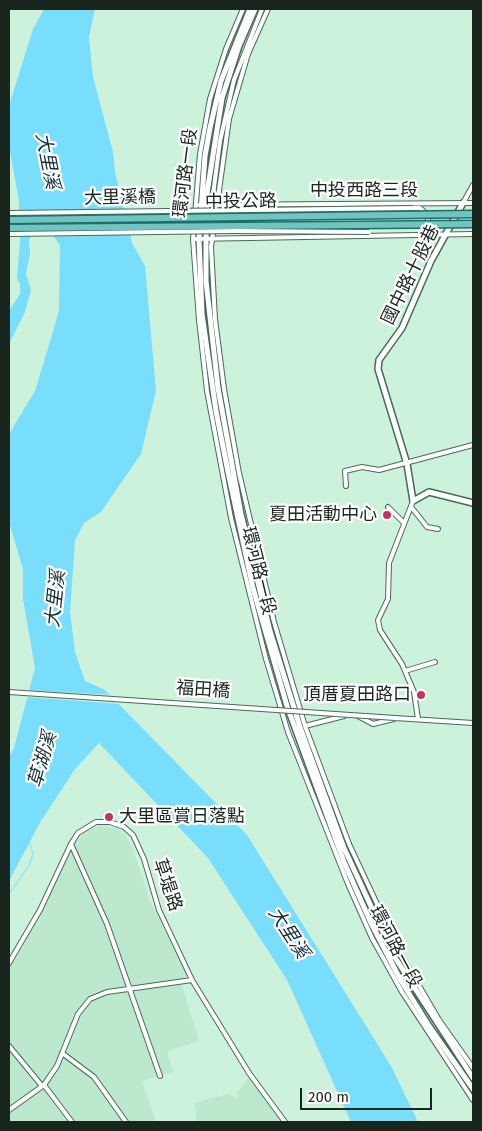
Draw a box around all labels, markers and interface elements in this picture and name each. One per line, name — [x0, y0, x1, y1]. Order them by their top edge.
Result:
street label: 環河路一段 — [170, 127, 202, 219]
water label: 大里溪 — [30, 131, 64, 191]
street label: 中投西路三段 — [310, 180, 418, 202]
street label: 大里溪橋 — [84, 187, 156, 209]
street label: 中投公路 — [205, 191, 277, 213]
street label: 國中路十股巷 — [378, 222, 444, 328]
place label: 夏田活動中心 — [269, 504, 377, 526]
marker: 夏田活動中心 — [381, 509, 393, 521]
street label: 環河路一段 — [237, 525, 279, 617]
water label: 大里溪 — [42, 569, 70, 629]
street label: 福田橋 — [175, 677, 231, 703]
place label: 頂厝夏田路口 — [303, 684, 411, 706]
marker: 頂厝夏田路口 — [415, 689, 427, 701]
water label: 草湖溪 — [24, 729, 62, 791]
place label: 大里區賞日落點 — [119, 806, 245, 828]
marker: 大里區賞日落點 — [103, 811, 115, 823]
street label: 草堤路 — [148, 856, 186, 914]
street label: 環河路一段 — [364, 902, 426, 992]
water label: 大里溪 — [263, 903, 313, 963]
scale bar — [302, 1078, 434, 1110]
text: 200 m — [308, 1088, 349, 1106]

